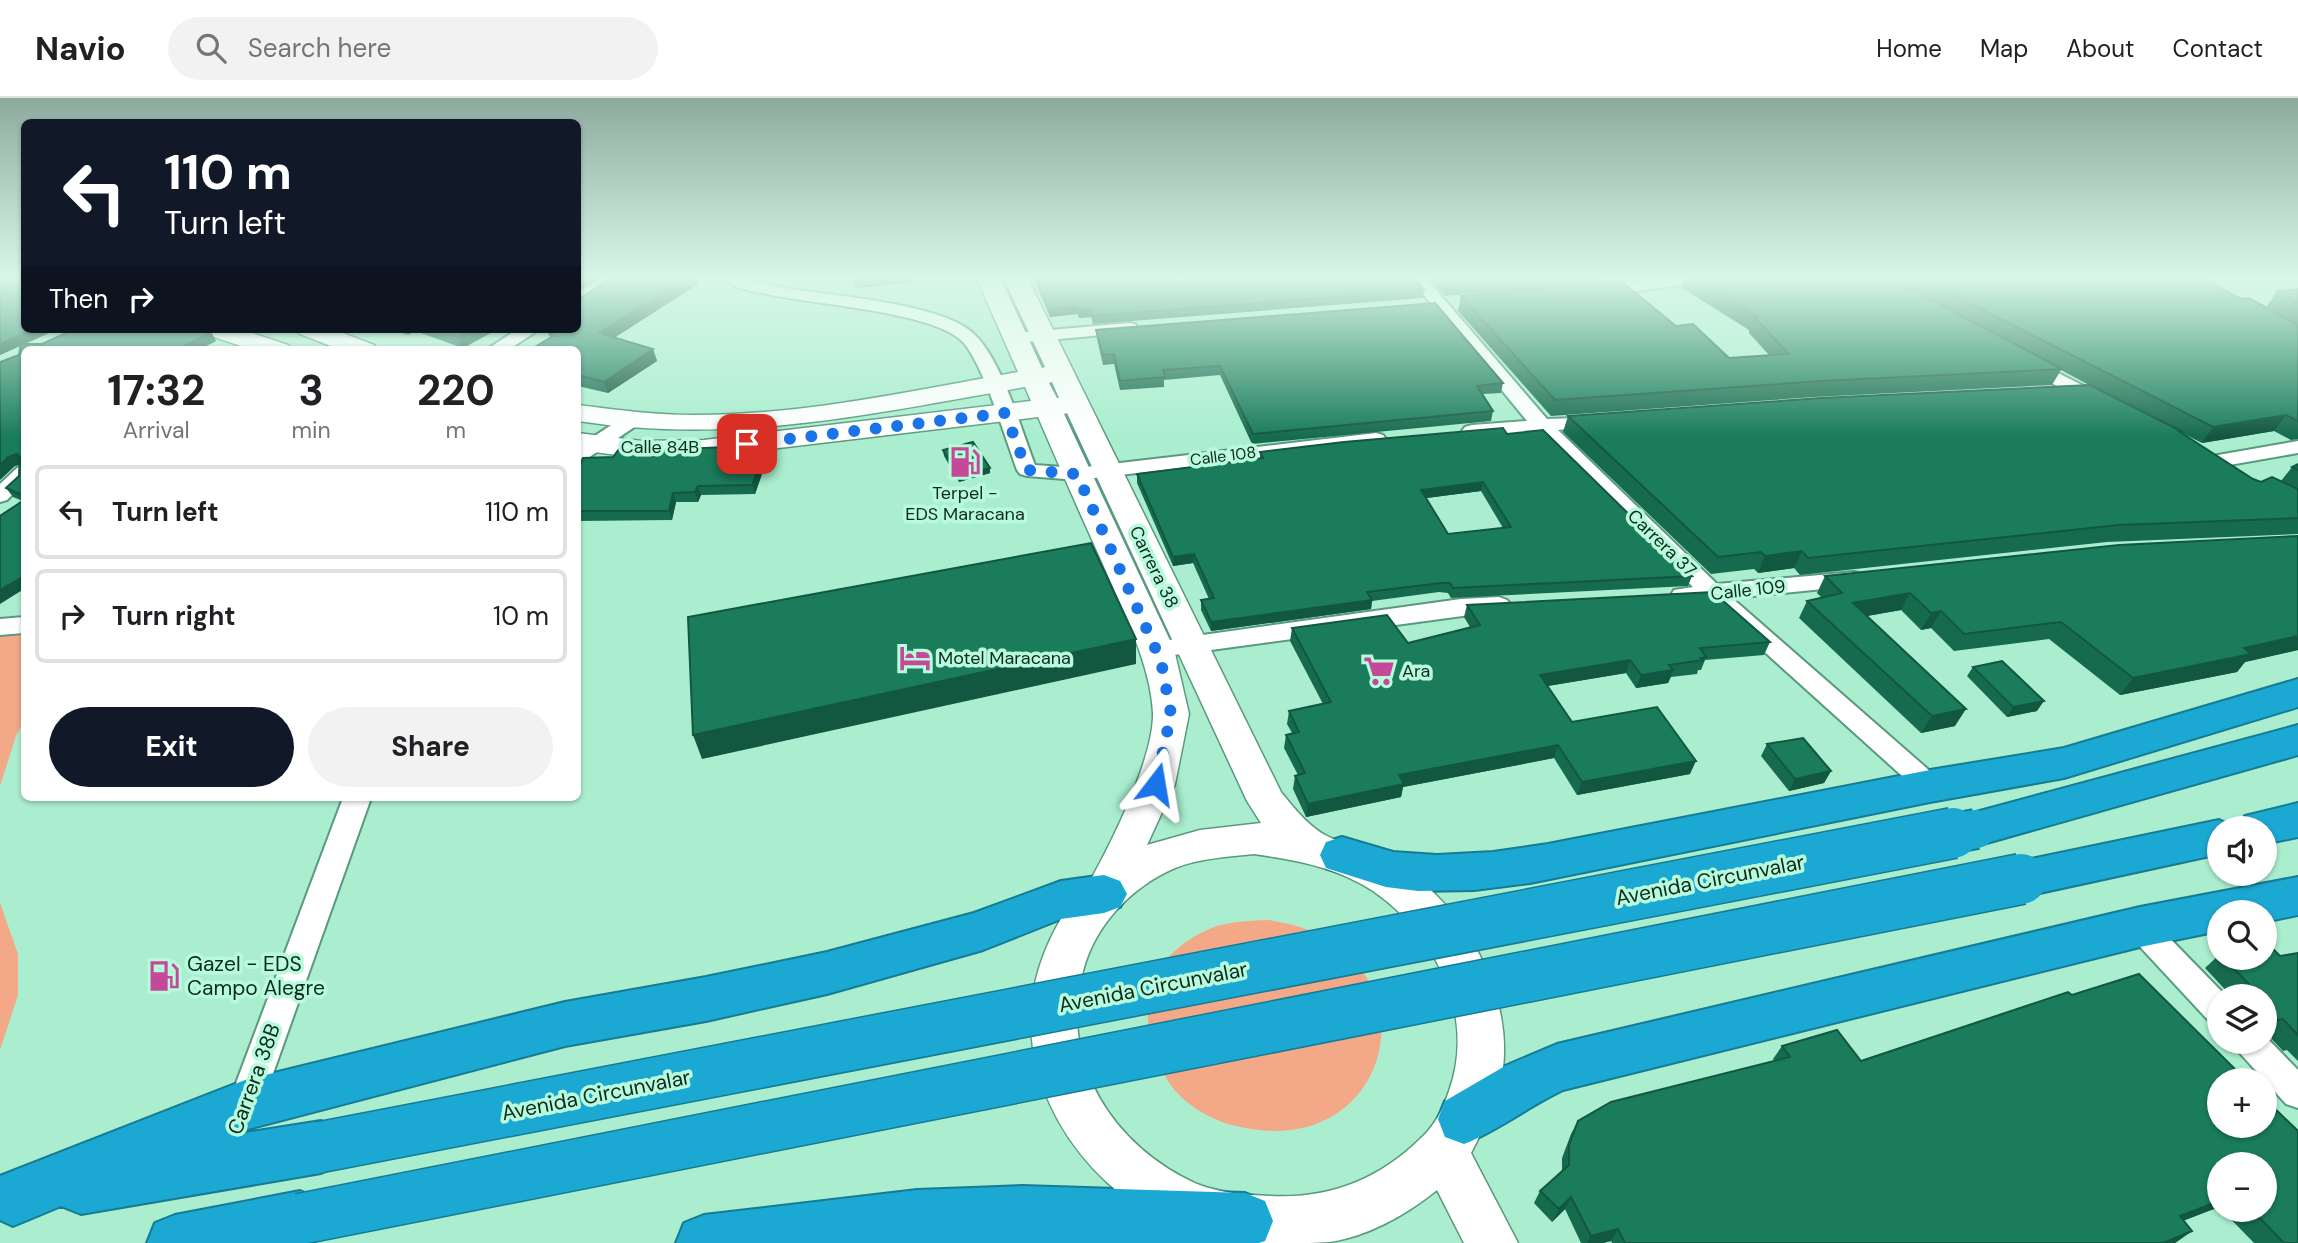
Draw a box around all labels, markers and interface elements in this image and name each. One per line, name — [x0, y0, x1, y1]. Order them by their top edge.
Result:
search box — [168, 17, 658, 80]
text: Navio — [35, 27, 126, 70]
icon: search — [192, 29, 230, 67]
text: Search here — [248, 31, 391, 65]
text: Home — [1876, 33, 1942, 64]
text: Map — [1980, 33, 2028, 64]
text: About — [2066, 33, 2135, 64]
text: Contact — [2173, 33, 2263, 64]
text: 110 m — [164, 140, 292, 204]
icon: left — [49, 147, 140, 238]
text: Turn left — [164, 202, 286, 244]
icon: right — [122, 280, 160, 318]
text: Then — [49, 282, 108, 316]
text: 17:32 — [107, 363, 205, 418]
text: 3 — [298, 363, 324, 418]
text: 220 — [417, 363, 495, 418]
pin — [717, 414, 777, 474]
text: Arrival — [123, 415, 190, 445]
text: min — [291, 415, 331, 445]
text: m — [446, 415, 466, 445]
icon: arrive — [728, 425, 766, 463]
street label: Calle 84B — [621, 435, 699, 459]
street label: Calle 108 — [1189, 442, 1257, 470]
fuel station icon: Terpel - EDS Maracana — [948, 445, 982, 479]
place label: Terpel - EDS Maracana — [905, 481, 1025, 526]
icon: left — [53, 493, 91, 531]
text: Turn left — [112, 495, 219, 529]
text: 110 m — [485, 495, 549, 529]
street label: Carrera 37 — [1622, 504, 1702, 582]
street label: Carrera 38 — [1124, 522, 1184, 612]
street label: Calle 109 — [1709, 574, 1787, 606]
icon: right — [53, 597, 91, 635]
text: Turn right — [112, 599, 236, 633]
text: 10 m — [493, 599, 549, 633]
hotel icon: Motel Maracana — [898, 641, 932, 675]
place label: Motel Maracana — [938, 646, 1071, 670]
supermarket icon: Ara — [1362, 654, 1396, 688]
place label: Ara — [1402, 659, 1430, 683]
button: Exit — [49, 707, 294, 787]
button: Share — [308, 707, 553, 787]
position arrow — [1119, 747, 1193, 821]
map controls — [2207, 816, 2277, 1222]
button: sound — [2207, 816, 2277, 886]
street label: Avenida Circunvalar — [1613, 848, 1807, 912]
button: search — [2207, 900, 2277, 970]
place label: Gazel - EDS Campo Alegre — [187, 950, 325, 1002]
street label: Avenida Circunvalar — [1056, 955, 1250, 1019]
fuel station icon: Gazel - EDS Campo Alegre — [147, 959, 181, 993]
button: layers — [2207, 984, 2277, 1054]
street label: Carrera 38B — [221, 1020, 287, 1138]
street label: Avenida Circunvalar — [499, 1063, 693, 1127]
button: + — [2207, 1068, 2277, 1138]
button: − — [2207, 1152, 2277, 1222]

